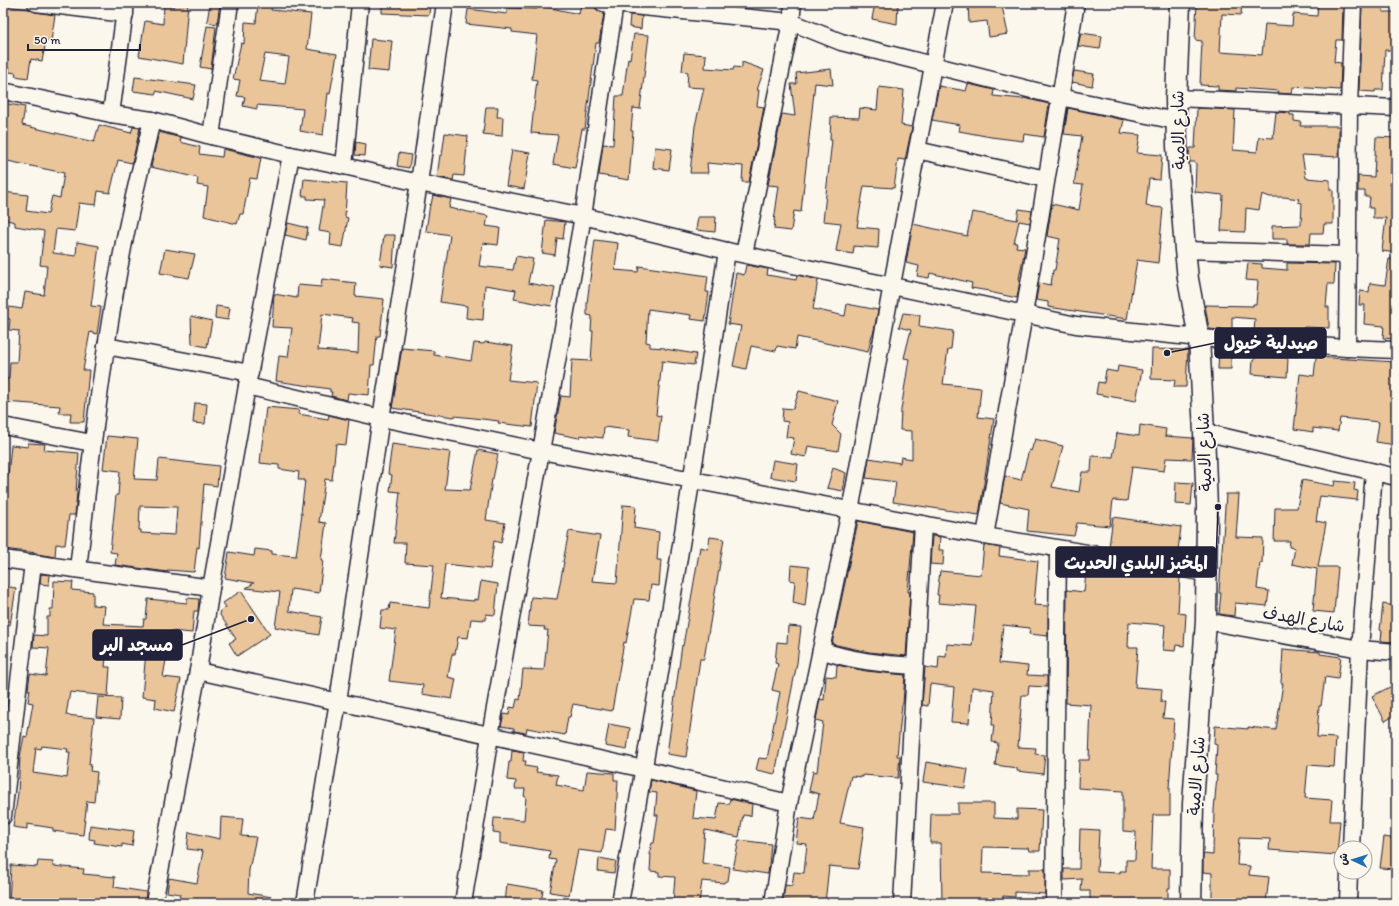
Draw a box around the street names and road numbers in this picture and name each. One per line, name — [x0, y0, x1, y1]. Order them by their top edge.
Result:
street label: شارع الامية — [1167, 90, 1191, 170]
street label: شارع الامية — [1193, 412, 1217, 492]
street label: شارع الهدف — [1261, 602, 1347, 638]
street label: شارع الامية — [1183, 736, 1211, 816]

